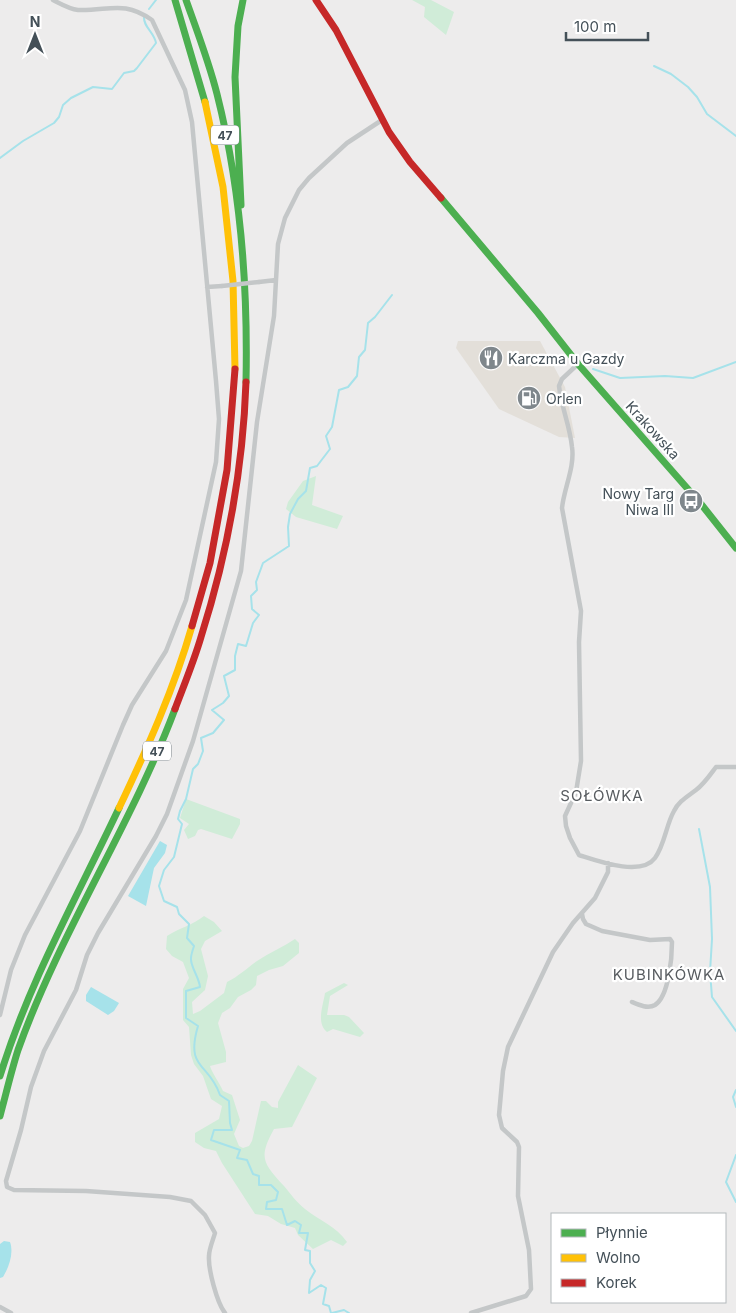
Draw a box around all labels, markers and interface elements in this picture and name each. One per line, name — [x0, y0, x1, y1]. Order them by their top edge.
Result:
north arrow — [10, 10, 60, 60]
scale bar — [566, 10, 648, 42]
text: N — [30, 13, 40, 30]
text: 100 m — [574, 17, 616, 36]
road number: 47 — [211, 126, 239, 144]
restaurant icon: Karczma u Gazdy — [478, 345, 504, 371]
place label: Karczma u Gazdy — [508, 350, 625, 367]
fuel station icon: Orlen — [516, 385, 542, 411]
place label: Orlen — [546, 390, 582, 407]
street label: Krakowska — [622, 397, 684, 463]
place label: Nowy Targ Niwa III — [603, 485, 674, 518]
bus stop icon: Nowy Targ Niwa III — [678, 488, 704, 514]
road number: 47 — [143, 741, 171, 760]
district label: SOŁÓWKA — [560, 786, 644, 805]
district label: KUBINKÓWKA — [613, 965, 725, 984]
legend — [551, 1213, 726, 1303]
text: Płynnie — [596, 1223, 648, 1242]
text: Wolno — [596, 1248, 641, 1267]
text: Korek — [596, 1273, 638, 1292]

